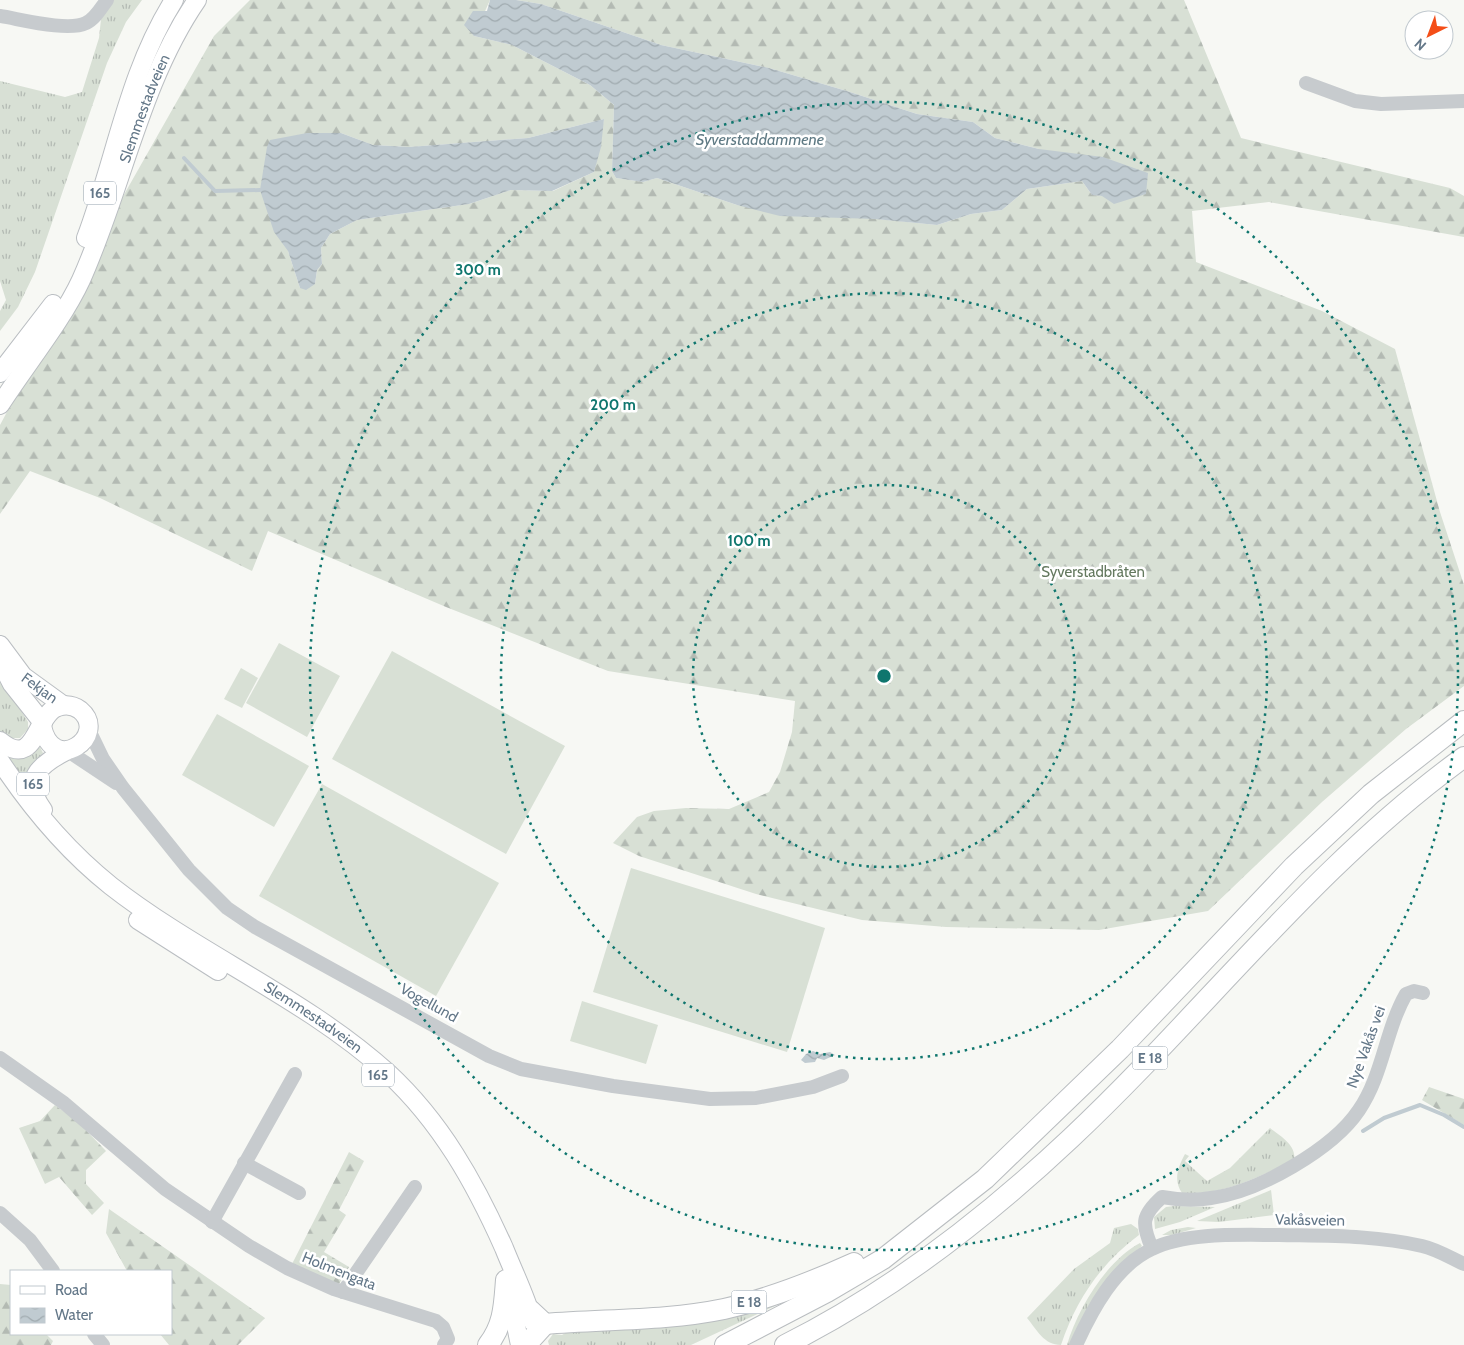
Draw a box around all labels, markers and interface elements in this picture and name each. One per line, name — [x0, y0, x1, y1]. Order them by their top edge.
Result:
north arrow — [1404, 10, 1454, 60]
text: N — [1411, 35, 1430, 55]
street label: Slemmestadveien — [116, 51, 174, 165]
water label: Syverstaddammene — [696, 130, 824, 149]
road number: 165 — [84, 182, 116, 204]
text: 300 m — [455, 261, 501, 279]
text: 200 m — [590, 396, 636, 414]
text: 100 m — [727, 532, 771, 550]
park label: Syverstadbråten — [1041, 563, 1145, 581]
centre of rings — [875, 667, 893, 685]
street label: Fekjan — [18, 669, 61, 707]
road number: 165 — [17, 772, 49, 796]
street label: Slemmestadveien — [261, 978, 366, 1057]
street label: Vogellund — [397, 980, 461, 1026]
street label: Nye Vakås vei — [1343, 1003, 1389, 1091]
road number: E 18 — [1132, 1046, 1168, 1070]
road number: 165 — [362, 1064, 394, 1086]
street label: Vakåsveien — [1275, 1210, 1345, 1230]
street label: Holmengata — [299, 1248, 379, 1294]
legend — [10, 1270, 172, 1335]
text: Road — [55, 1281, 88, 1299]
road number: E 18 — [732, 1290, 766, 1314]
text: Water — [55, 1306, 93, 1324]

